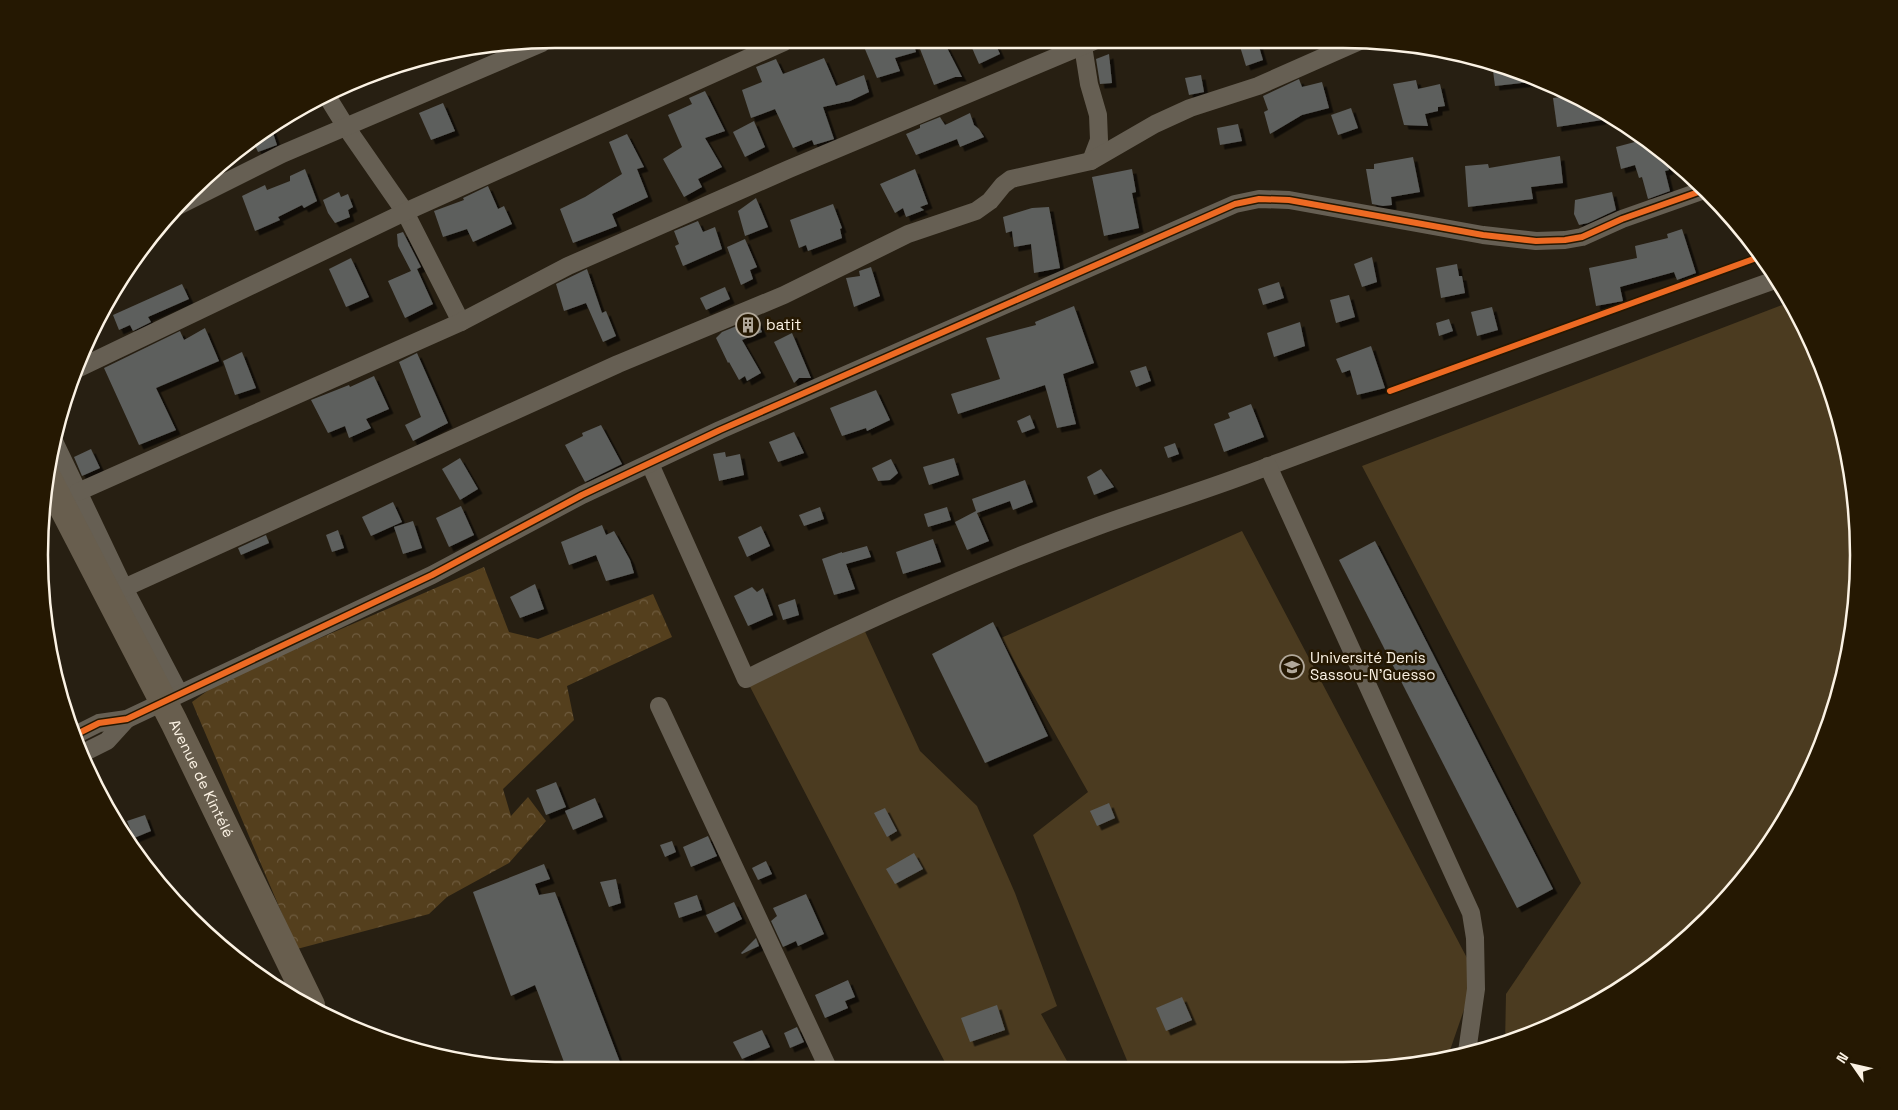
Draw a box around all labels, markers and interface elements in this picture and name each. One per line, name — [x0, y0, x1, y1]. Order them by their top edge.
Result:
building icon: batit — [735, 312, 761, 338]
place label: batit — [766, 315, 801, 334]
place label: Université Denis Sassou-N'Guesso — [1310, 648, 1435, 684]
school or university icon: Université Denis Sassou-N'Guesso — [1279, 654, 1305, 680]
street label: Avenue de Kintélé — [165, 716, 239, 841]
north arrow — [1828, 1040, 1878, 1090]
text: N — [1832, 1049, 1852, 1067]

